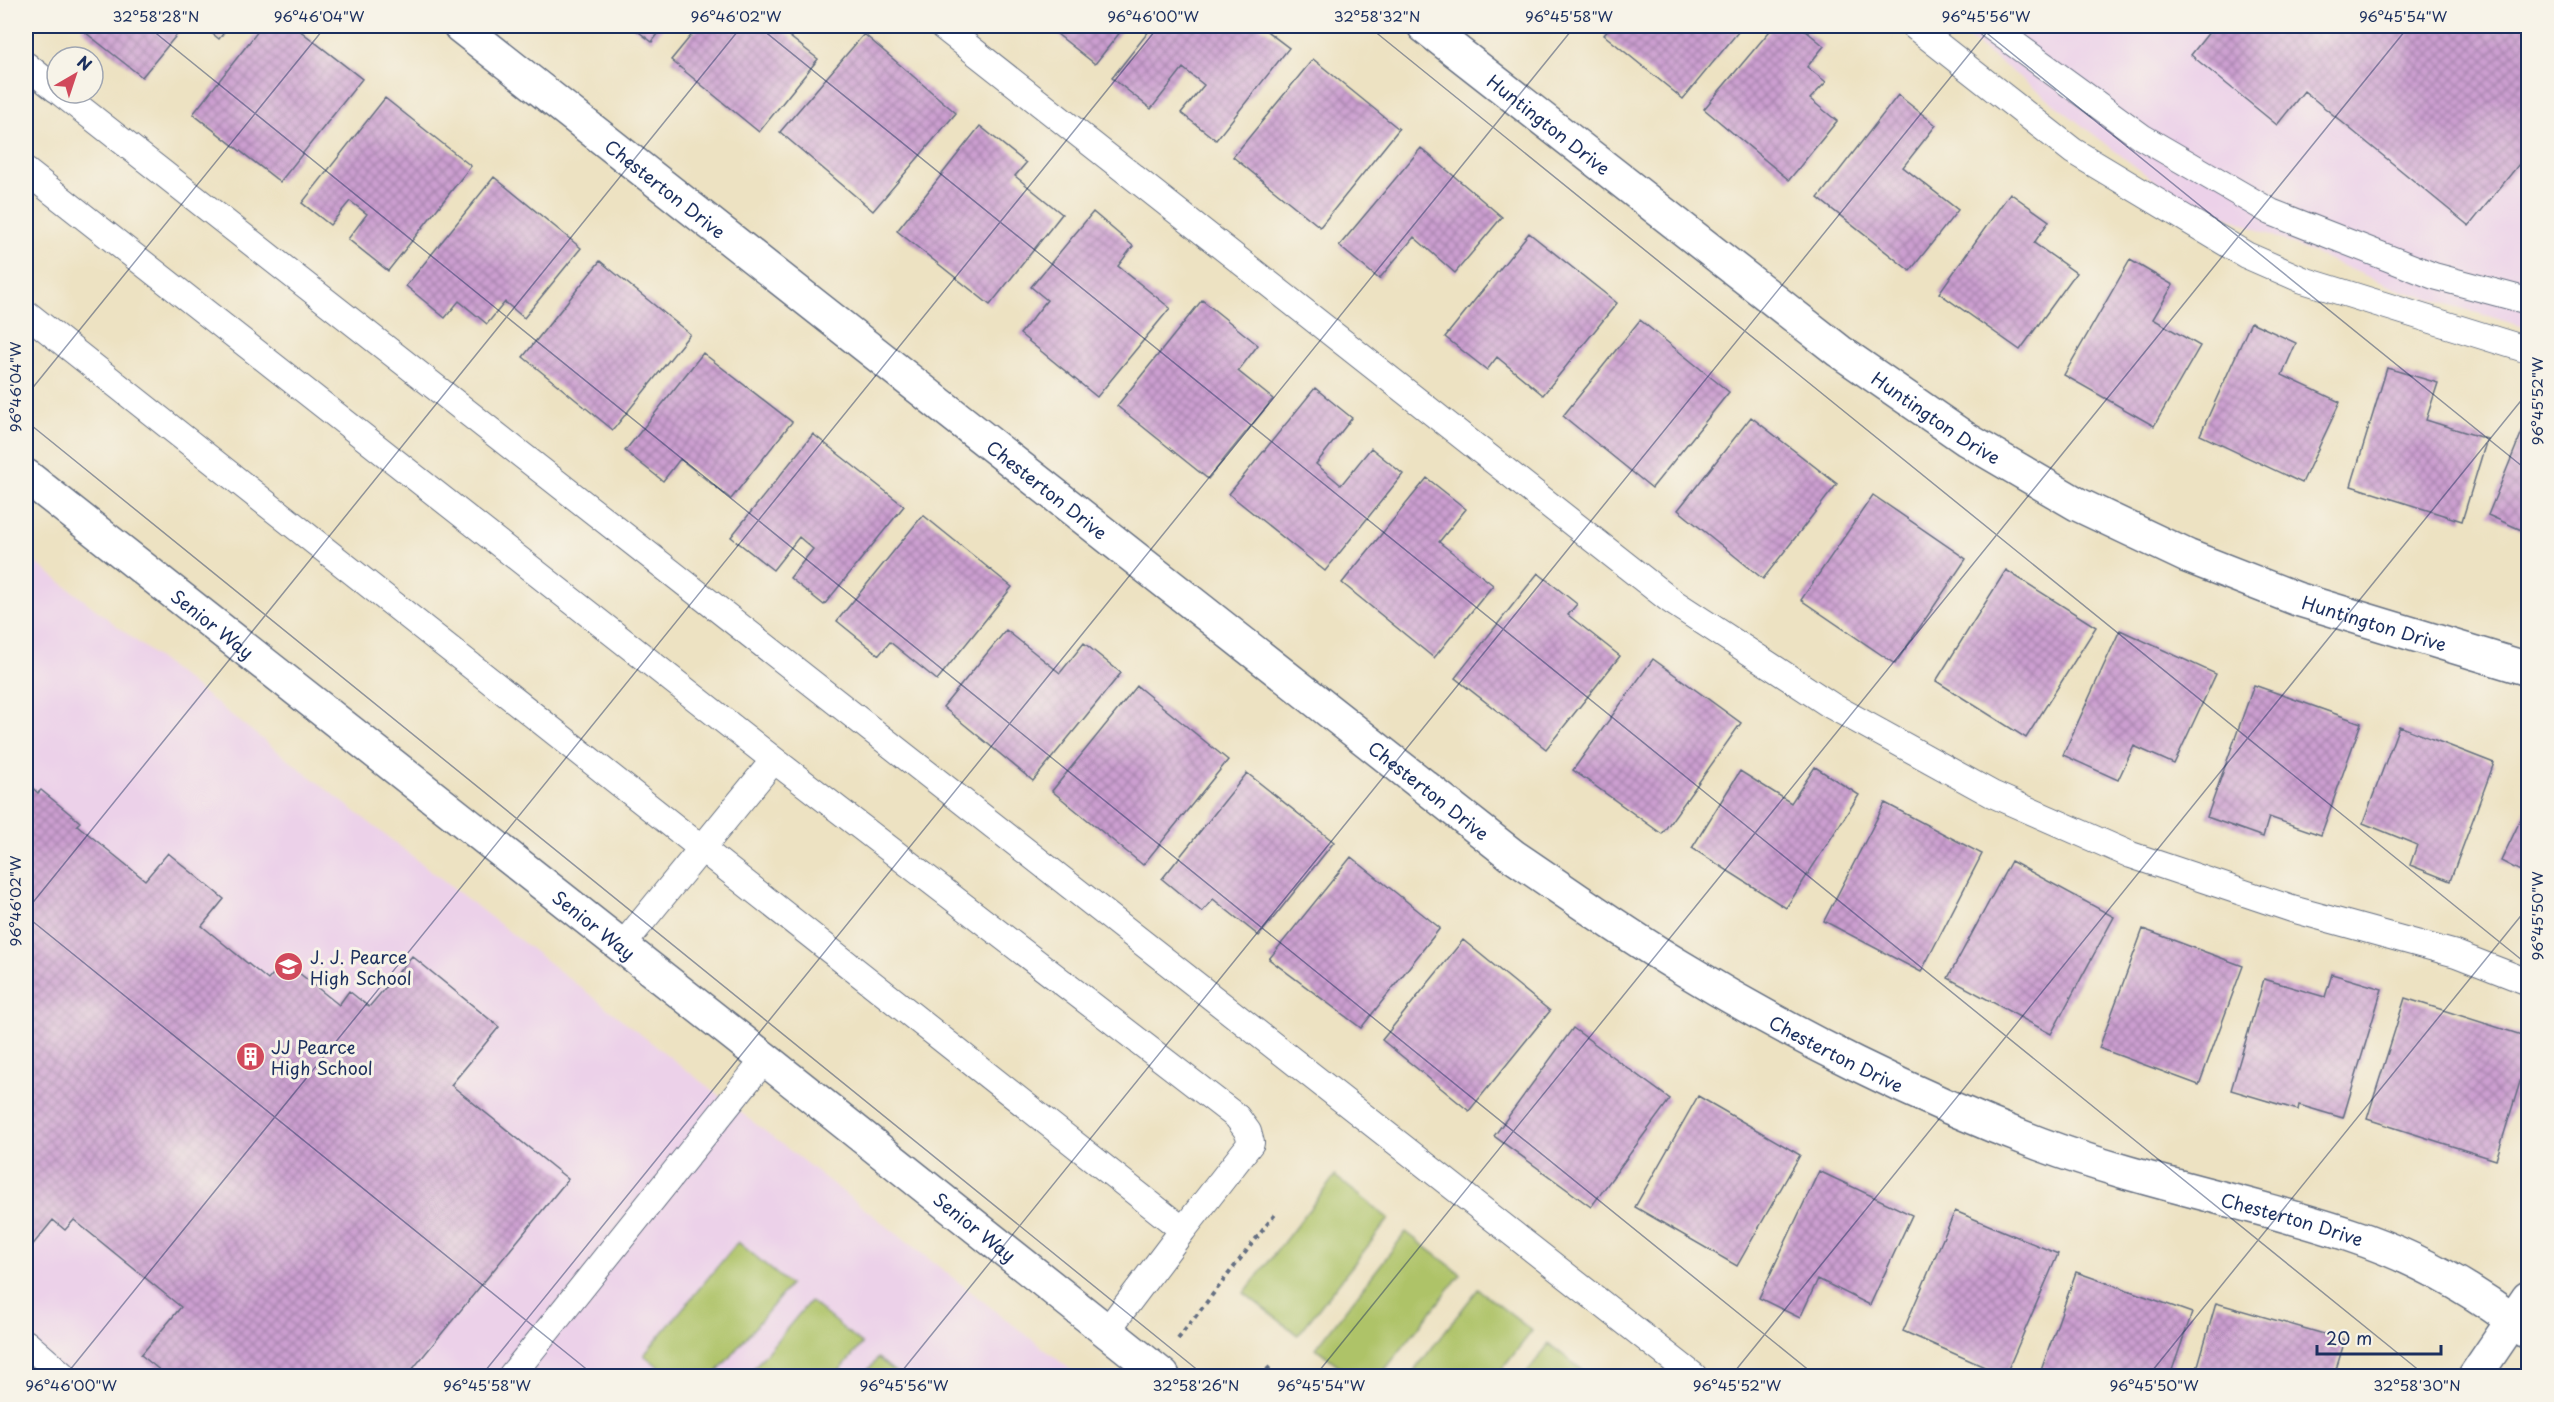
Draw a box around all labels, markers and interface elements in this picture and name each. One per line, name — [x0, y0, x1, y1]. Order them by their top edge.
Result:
text: 32°58'28"N — [113, 4, 199, 27]
text: 96°46'04"W — [274, 4, 365, 27]
text: 96°46'02"W — [691, 4, 782, 27]
text: 96°46'00"W — [1107, 4, 1199, 27]
text: 32°58'32"N — [1334, 4, 1420, 27]
text: 96°45'58"W — [1525, 4, 1614, 27]
text: 96°45'56"W — [1942, 4, 2031, 27]
text: 96°45'54"W — [2359, 4, 2448, 27]
north arrow — [45, 45, 105, 105]
text: N — [73, 49, 98, 76]
street label: Huntington Drive — [1482, 67, 1616, 181]
street label: Chesterton Drive — [600, 132, 732, 244]
text: 96°46'04"W — [3, 341, 26, 432]
text: 96°45'52"W — [2525, 356, 2548, 445]
street label: Huntington Drive — [1867, 364, 2006, 470]
street label: Chesterton Drive — [981, 433, 1114, 545]
street label: Senior Way — [166, 582, 260, 665]
street label: Huntington Drive — [2299, 588, 2450, 657]
street label: Chesterton Drive — [1363, 734, 1495, 846]
text: 96°46'02"W — [3, 855, 26, 946]
text: 96°45'50"W — [2525, 871, 2548, 961]
street label: Senior Way — [547, 883, 642, 966]
place label: J. J. Pearce High School — [310, 943, 412, 991]
school or university icon: J. J. Pearce High School — [273, 950, 305, 982]
street label: Chesterton Drive — [1765, 1008, 1908, 1098]
place label: JJ Pearce High School — [271, 1033, 373, 1081]
building icon: JJ Pearce High School — [234, 1040, 266, 1072]
street label: Senior Way — [928, 1185, 1022, 1268]
street label: Chesterton Drive — [2218, 1185, 2367, 1252]
scale bar — [2317, 1318, 2442, 1356]
text: 20 m — [2326, 1324, 2372, 1351]
text: 96°46'00"W — [25, 1373, 117, 1396]
text: 96°45'58"W — [443, 1373, 532, 1396]
text: 96°45'56"W — [860, 1373, 949, 1396]
text: 32°58'26"N — [1152, 1373, 1240, 1396]
text: 96°45'54"W — [1277, 1373, 1366, 1396]
text: 96°45'52"W — [1693, 1373, 1782, 1396]
text: 96°45'50"W — [2109, 1373, 2199, 1396]
text: 32°58'30"N — [2373, 1373, 2461, 1396]

